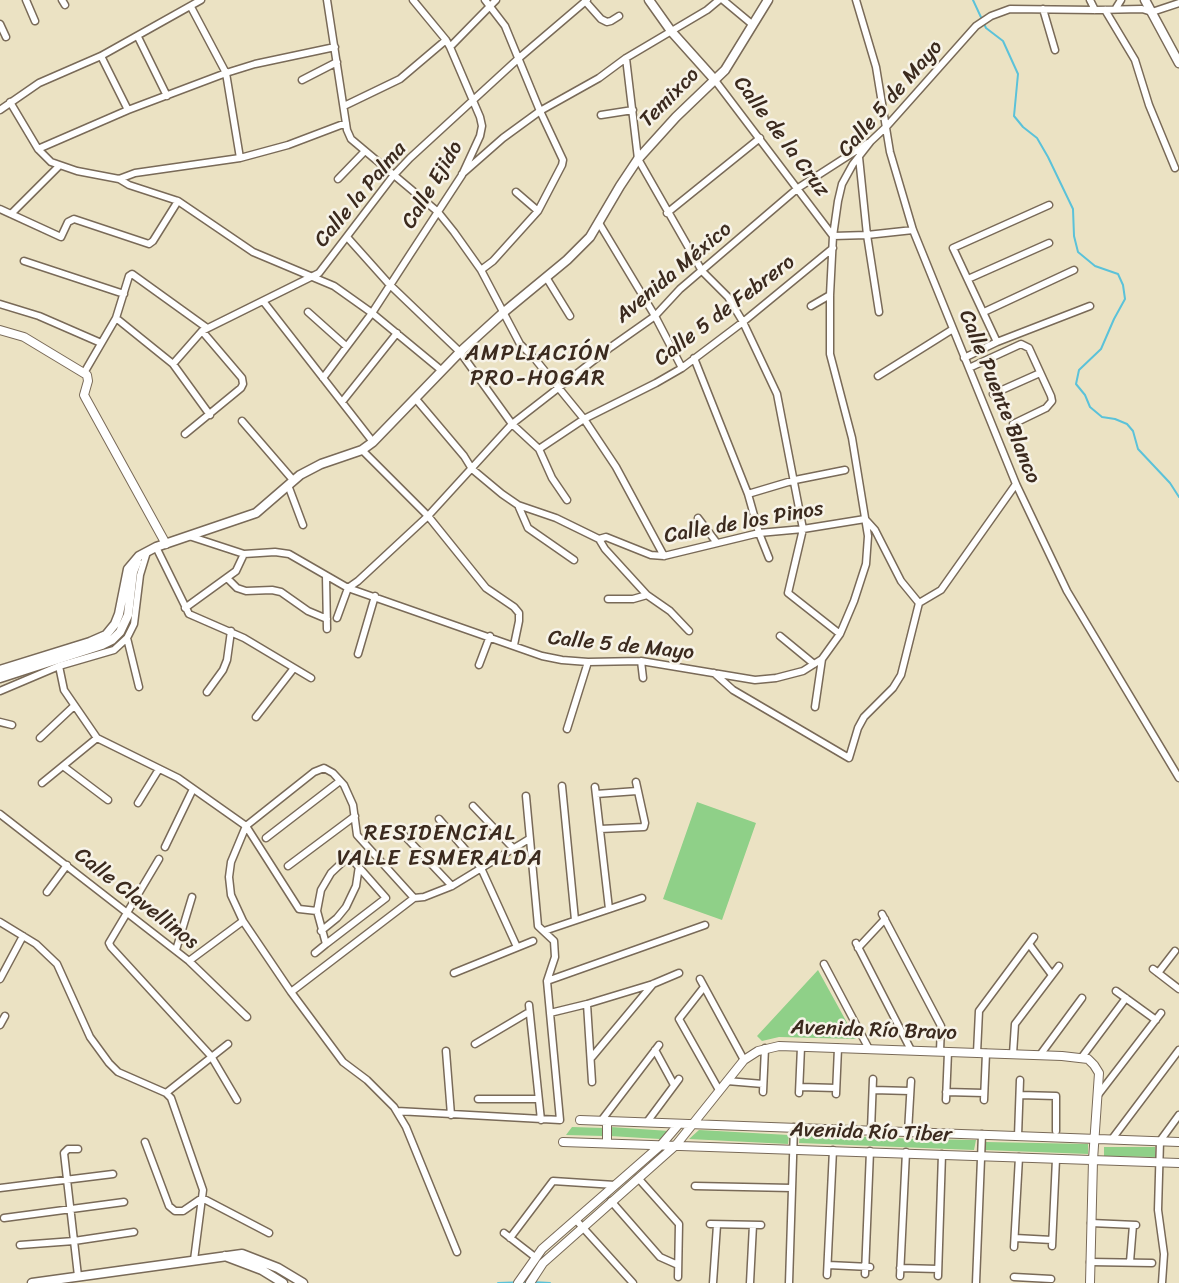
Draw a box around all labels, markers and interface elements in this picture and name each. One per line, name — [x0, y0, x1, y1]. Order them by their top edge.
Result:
street label: Calle 5 de Mayo — [833, 35, 949, 163]
street label: Temixco — [635, 63, 705, 133]
street label: Calle de la Cruz — [728, 72, 834, 202]
street label: Calle la Palma — [310, 137, 412, 253]
street label: Calle Ejido — [397, 137, 469, 233]
street label: Avenida México — [611, 217, 737, 329]
street label: Calle 5 de Febrero — [650, 250, 800, 372]
street label: Calle Puente Blanco — [953, 307, 1045, 487]
district label: AMPLIACIÓN PRO-HOGAR — [466, 341, 610, 392]
street label: Calle de los Pinos — [662, 497, 826, 549]
street label: Calle 5 de Mayo — [547, 626, 695, 666]
district label: RESIDENCIAL VALLE ESMERALDA — [336, 821, 544, 872]
street label: Calle Clavellinos — [69, 843, 203, 955]
street label: Avenida Río Bravo — [791, 1016, 957, 1046]
street label: Avenida Río Tiber — [790, 1118, 952, 1148]

